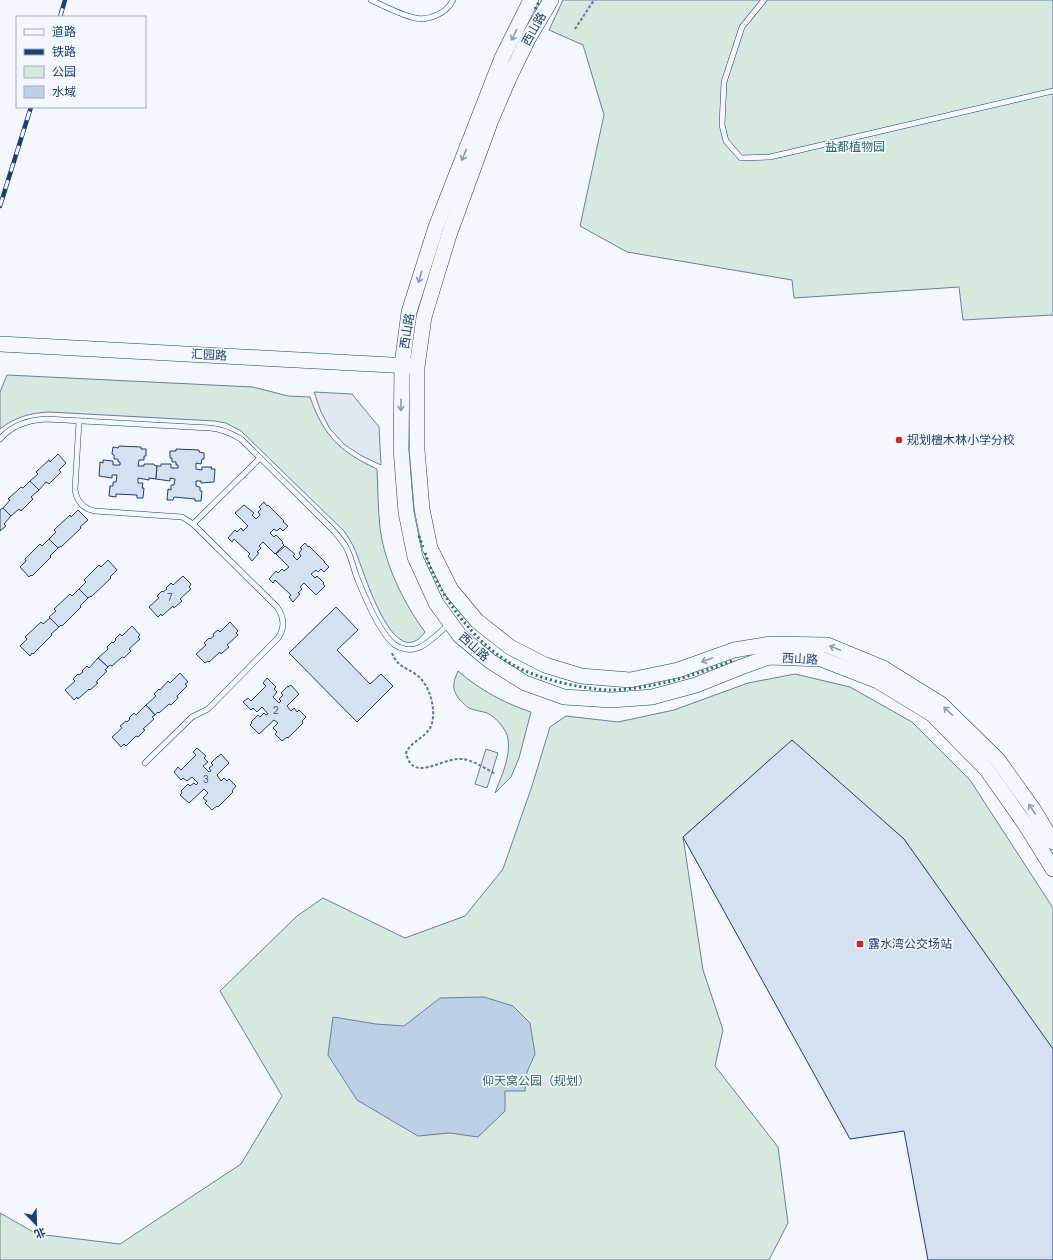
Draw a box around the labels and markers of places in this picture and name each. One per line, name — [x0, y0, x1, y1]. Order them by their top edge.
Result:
place label: 规划檀木林小学分校 — [907, 432, 1015, 447]
marker: 规划檀木林小学分校 — [894, 435, 904, 445]
place label: 露水湾公交场站 — [868, 936, 952, 951]
marker: 露水湾公交场站 — [855, 939, 865, 949]

